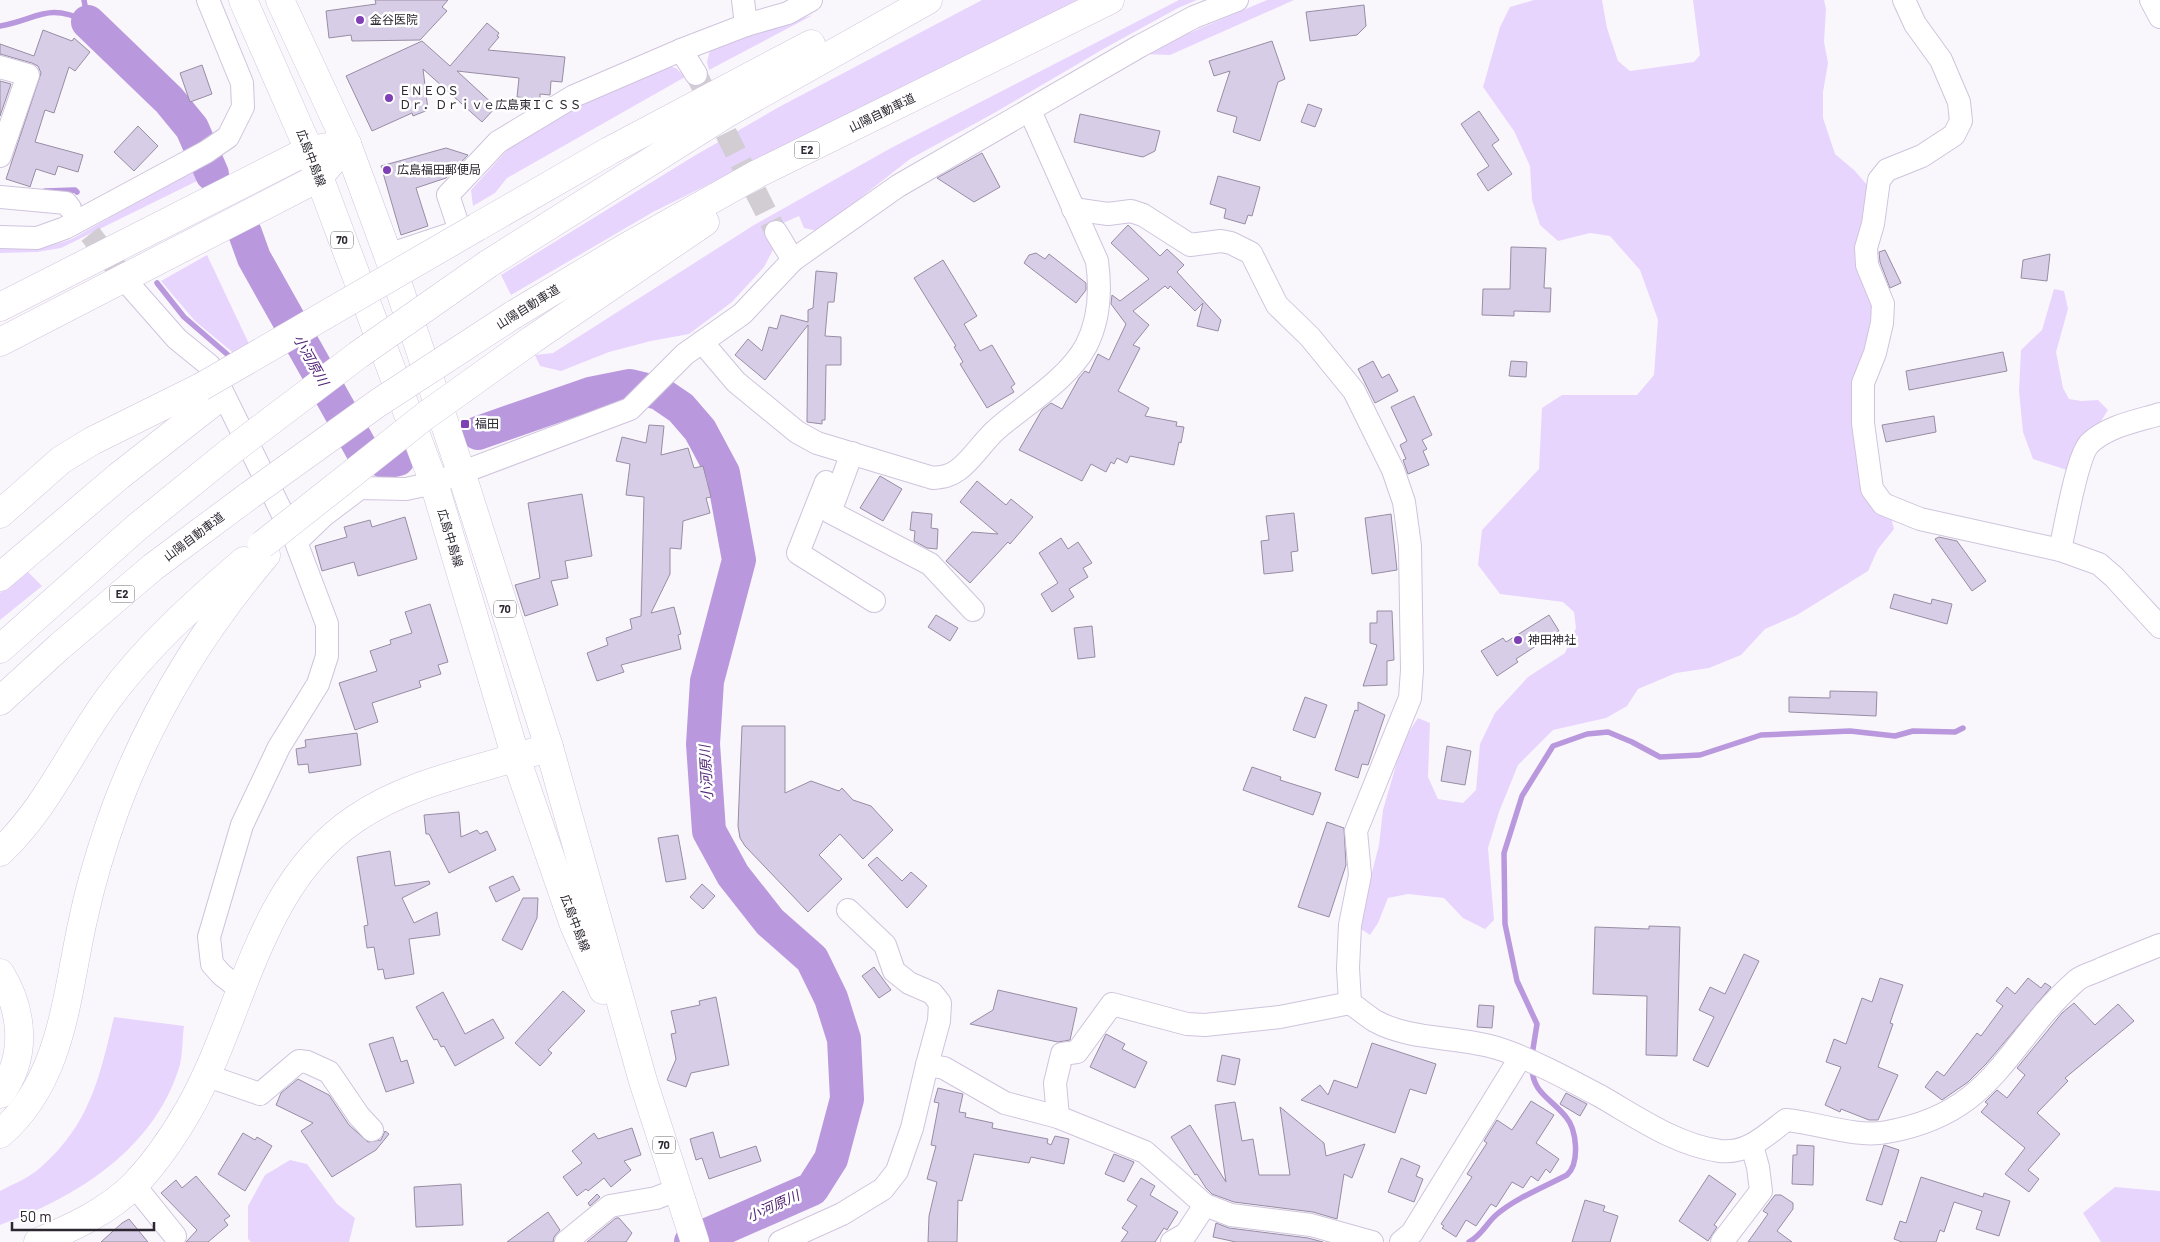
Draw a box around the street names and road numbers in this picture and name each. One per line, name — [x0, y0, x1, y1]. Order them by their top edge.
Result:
street label: 山陽自動車道 — [846, 90, 917, 134]
street label: 広島中島線 — [295, 127, 329, 188]
road number: E2 — [794, 142, 820, 158]
road number: 70 — [331, 232, 353, 248]
street label: 山陽自動車道 — [493, 281, 562, 331]
street label: 広島中島線 — [435, 507, 466, 568]
street label: 山陽自動車道 — [160, 509, 226, 563]
road number: E2 — [110, 586, 134, 602]
road number: 70 — [494, 600, 516, 618]
street label: 広島中島線 — [559, 892, 593, 953]
road number: 70 — [653, 1136, 675, 1154]

